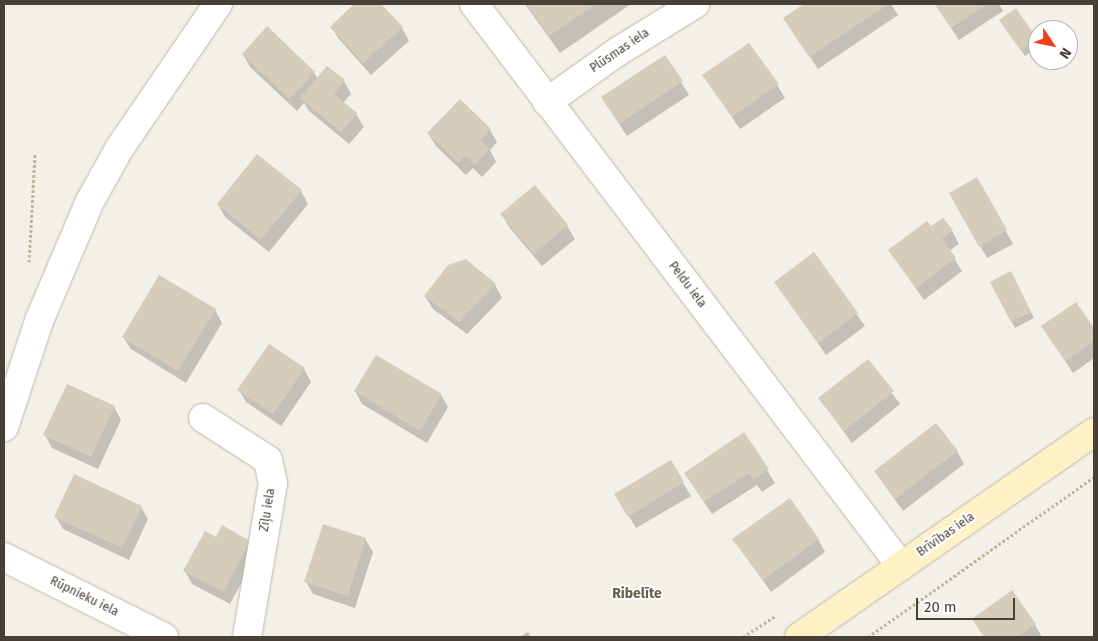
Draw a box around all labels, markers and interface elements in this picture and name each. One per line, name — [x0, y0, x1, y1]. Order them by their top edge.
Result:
north arrow — [1028, 20, 1078, 70]
street label: Plūsmas iela — [588, 26, 652, 76]
text: N — [1055, 44, 1075, 62]
street label: Peldu iela — [665, 259, 709, 311]
street label: Zīļu iela — [257, 487, 279, 533]
street label: Brīvības iela — [914, 510, 978, 560]
street label: Rūpnieku iela — [47, 574, 121, 620]
district label: Ribelīte — [612, 586, 662, 602]
scale bar — [918, 588, 1017, 620]
text: 20 m — [924, 598, 957, 616]

